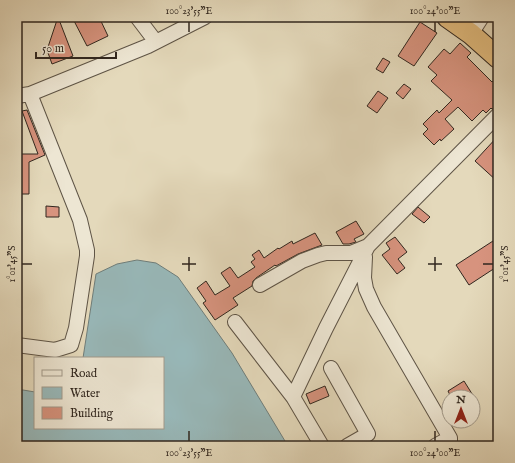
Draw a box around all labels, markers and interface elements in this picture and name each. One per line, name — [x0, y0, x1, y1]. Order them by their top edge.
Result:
text: 100°23'55"E — [166, 5, 213, 18]
text: 100°24'00"E — [410, 5, 460, 18]
scale bar — [36, 34, 116, 60]
text: 50 m — [42, 41, 64, 56]
text: 1°01'45"S — [6, 246, 19, 282]
text: 1°01'45"S — [499, 246, 512, 282]
legend — [34, 357, 164, 429]
text: Road — [70, 366, 98, 381]
text: Water — [70, 386, 101, 401]
north arrow — [441, 389, 481, 429]
text: N — [455, 393, 466, 407]
text: Building — [70, 406, 114, 421]
text: 100°23'55"E — [166, 447, 213, 460]
text: 100°24'00"E — [410, 447, 460, 460]

